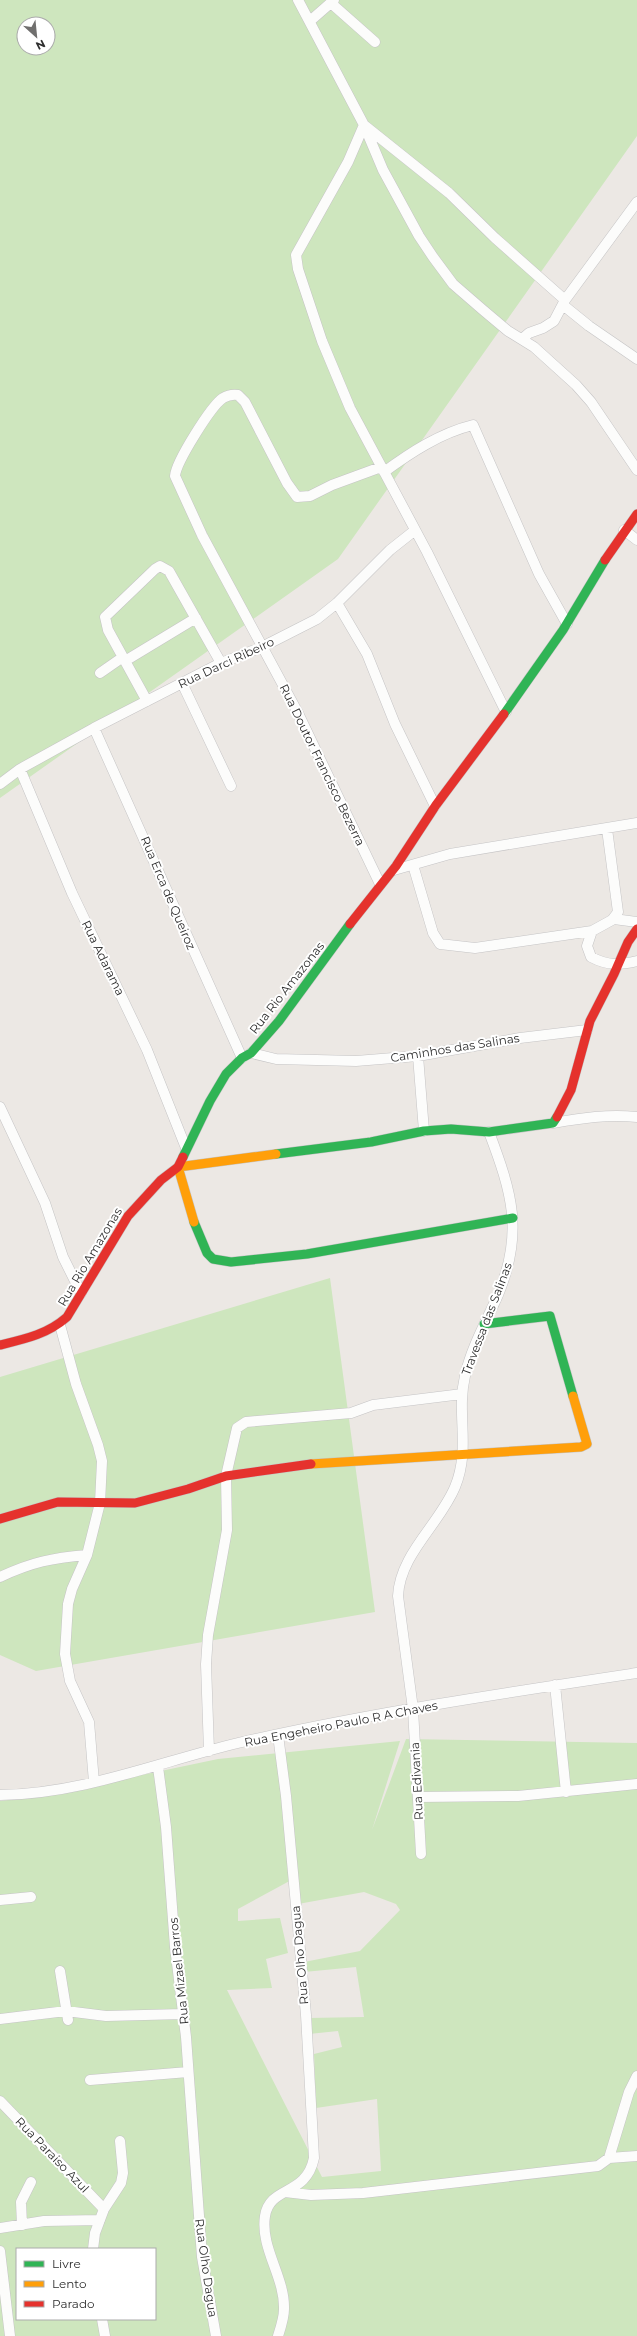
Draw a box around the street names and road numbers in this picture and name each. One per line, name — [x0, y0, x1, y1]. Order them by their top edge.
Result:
street label: Rua Darci Ribeiro — [175, 634, 276, 691]
street label: Rua Doutor Francisco Bezerra — [277, 681, 368, 848]
street label: Rua Erca de Queiroz — [138, 834, 199, 952]
street label: Rua Adarama — [79, 918, 128, 998]
street label: Rua Rio Amazonas — [246, 939, 327, 1037]
street label: Caminhos das Salinas — [389, 1030, 521, 1065]
street label: Rua Rio Amazonas — [54, 1205, 125, 1309]
street label: Travessa das Salinas — [458, 1260, 515, 1377]
street label: Rua Engeheiro Paulo R A Chaves — [243, 1697, 439, 1750]
street label: Rua Edivania — [407, 1742, 426, 1820]
street label: Rua Olho Dagua — [288, 1905, 311, 2005]
street label: Rua Mizael Barros — [165, 1917, 192, 2025]
street label: Rua Paraiso Azul — [12, 2114, 92, 2196]
street label: Rua Olho Dagua — [192, 2218, 221, 2318]

